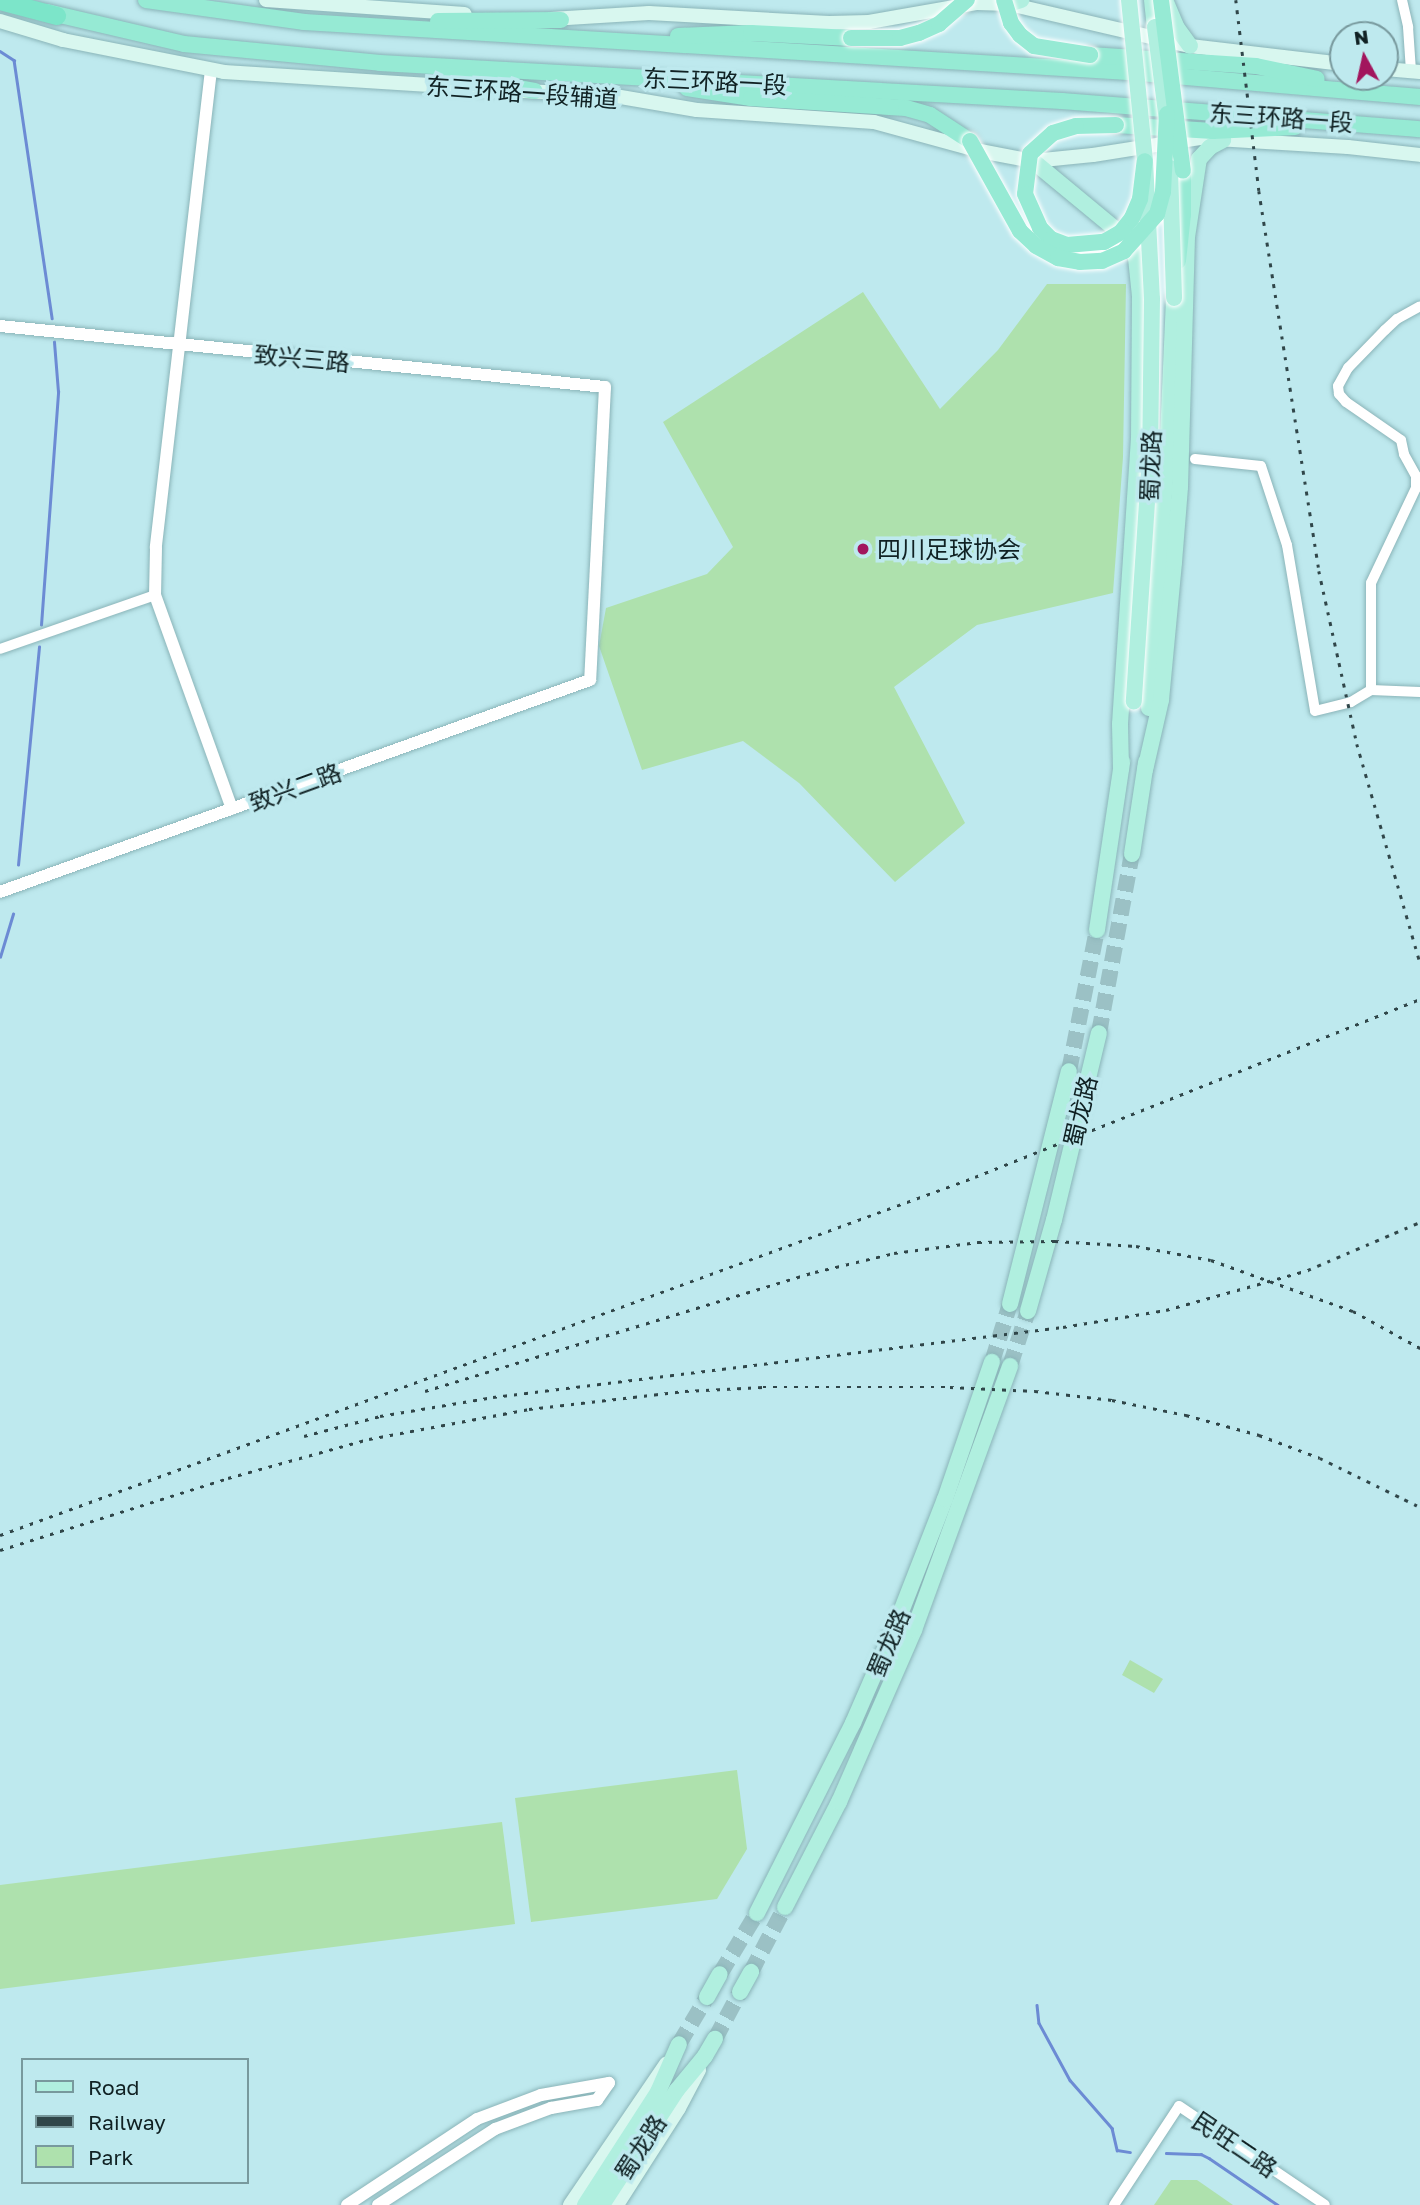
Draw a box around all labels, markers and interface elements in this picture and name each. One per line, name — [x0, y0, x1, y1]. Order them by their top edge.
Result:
north arrow — [1329, 21, 1399, 91]
text: N — [1353, 24, 1370, 49]
street label: 东三环路一段 — [642, 63, 788, 99]
street label: 东三环路一段辅道 — [425, 71, 619, 113]
street label: 东三环路一段 — [1208, 98, 1354, 136]
street label: 致兴三路 — [253, 339, 351, 377]
street label: 蜀龙路 — [1134, 430, 1166, 502]
place label: 四川足球协会 — [877, 535, 1021, 563]
marker: 四川足球协会 — [855, 541, 871, 557]
street label: 致兴二路 — [245, 757, 345, 817]
street label: 蜀龙路 — [1058, 1073, 1102, 1149]
street label: 蜀龙路 — [861, 1604, 915, 1682]
legend — [21, 2058, 248, 2184]
text: Road — [88, 2074, 139, 2100]
street label: 民旺二路 — [1187, 2105, 1283, 2183]
text: Railway — [88, 2109, 166, 2135]
street label: 蜀龙路 — [608, 2109, 672, 2185]
text: Park — [88, 2144, 133, 2170]

